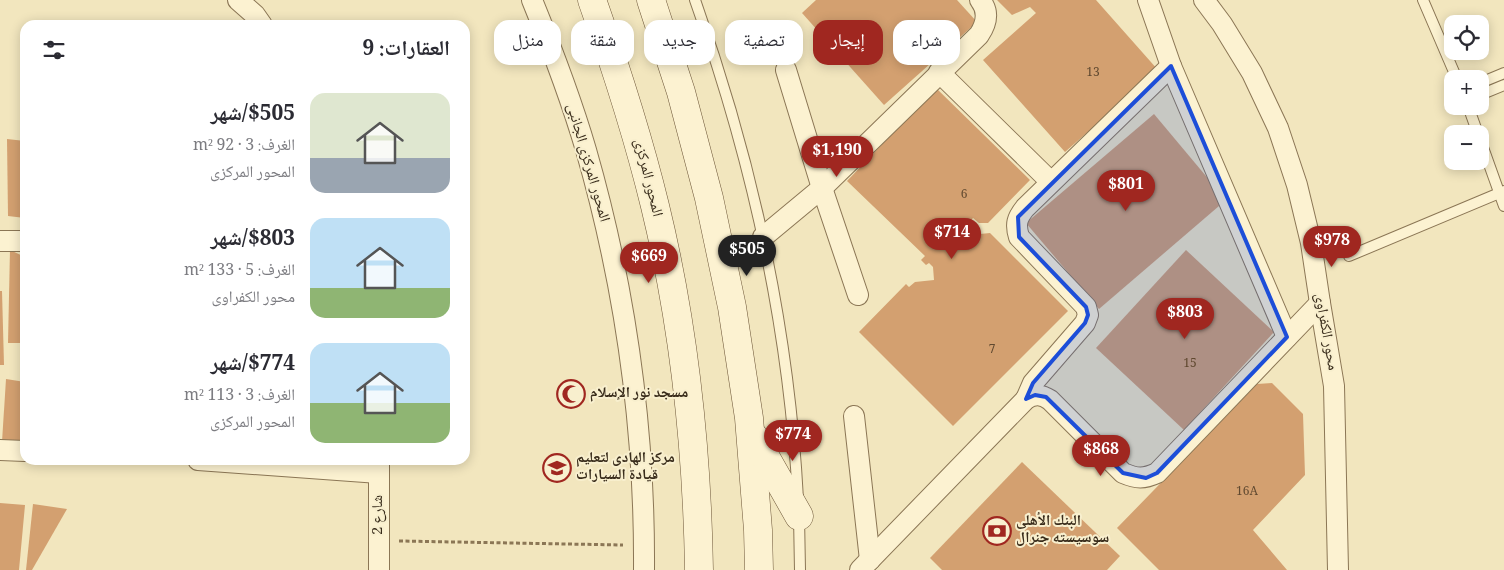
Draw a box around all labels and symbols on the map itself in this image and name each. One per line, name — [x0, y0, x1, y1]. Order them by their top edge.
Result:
house number: 13 — [1086, 63, 1100, 84]
street label: المحور المركزى الجانبى — [558, 101, 616, 225]
street label: المحور المركزى — [625, 136, 669, 220]
pin: $1,190 — [796, 136, 878, 178]
pin: $801 — [1096, 170, 1156, 212]
house number: 6 — [961, 185, 968, 206]
pin: $714 — [922, 218, 982, 260]
pin: $978 — [1302, 226, 1362, 268]
pin: $505 — [717, 234, 777, 277]
pin: $669 — [619, 242, 679, 284]
street label: محور الكفراوى — [1305, 291, 1345, 373]
pin: $803 — [1155, 298, 1215, 340]
house number: 7 — [989, 340, 996, 361]
house number: 15 — [1183, 354, 1197, 375]
mosque icon: مسجد نور الإسلام — [556, 379, 586, 409]
place label: مسجد نور الإسلام — [590, 381, 688, 407]
pin: $774 — [763, 420, 823, 462]
pin: $868 — [1071, 434, 1131, 477]
place label: مركز الهادى لتعليم قيادة السيارات — [576, 446, 675, 489]
school or university icon: مركز الهادى لتعليم قيادة السيارات — [542, 453, 572, 483]
house number: 16A — [1236, 482, 1258, 503]
street label: شارع 2 — [366, 495, 392, 535]
place label: البنك الأهلى سوسيسته جنرال — [1016, 509, 1109, 552]
bank icon: البنك الأهلى سوسيسته جنرال — [982, 516, 1012, 546]

